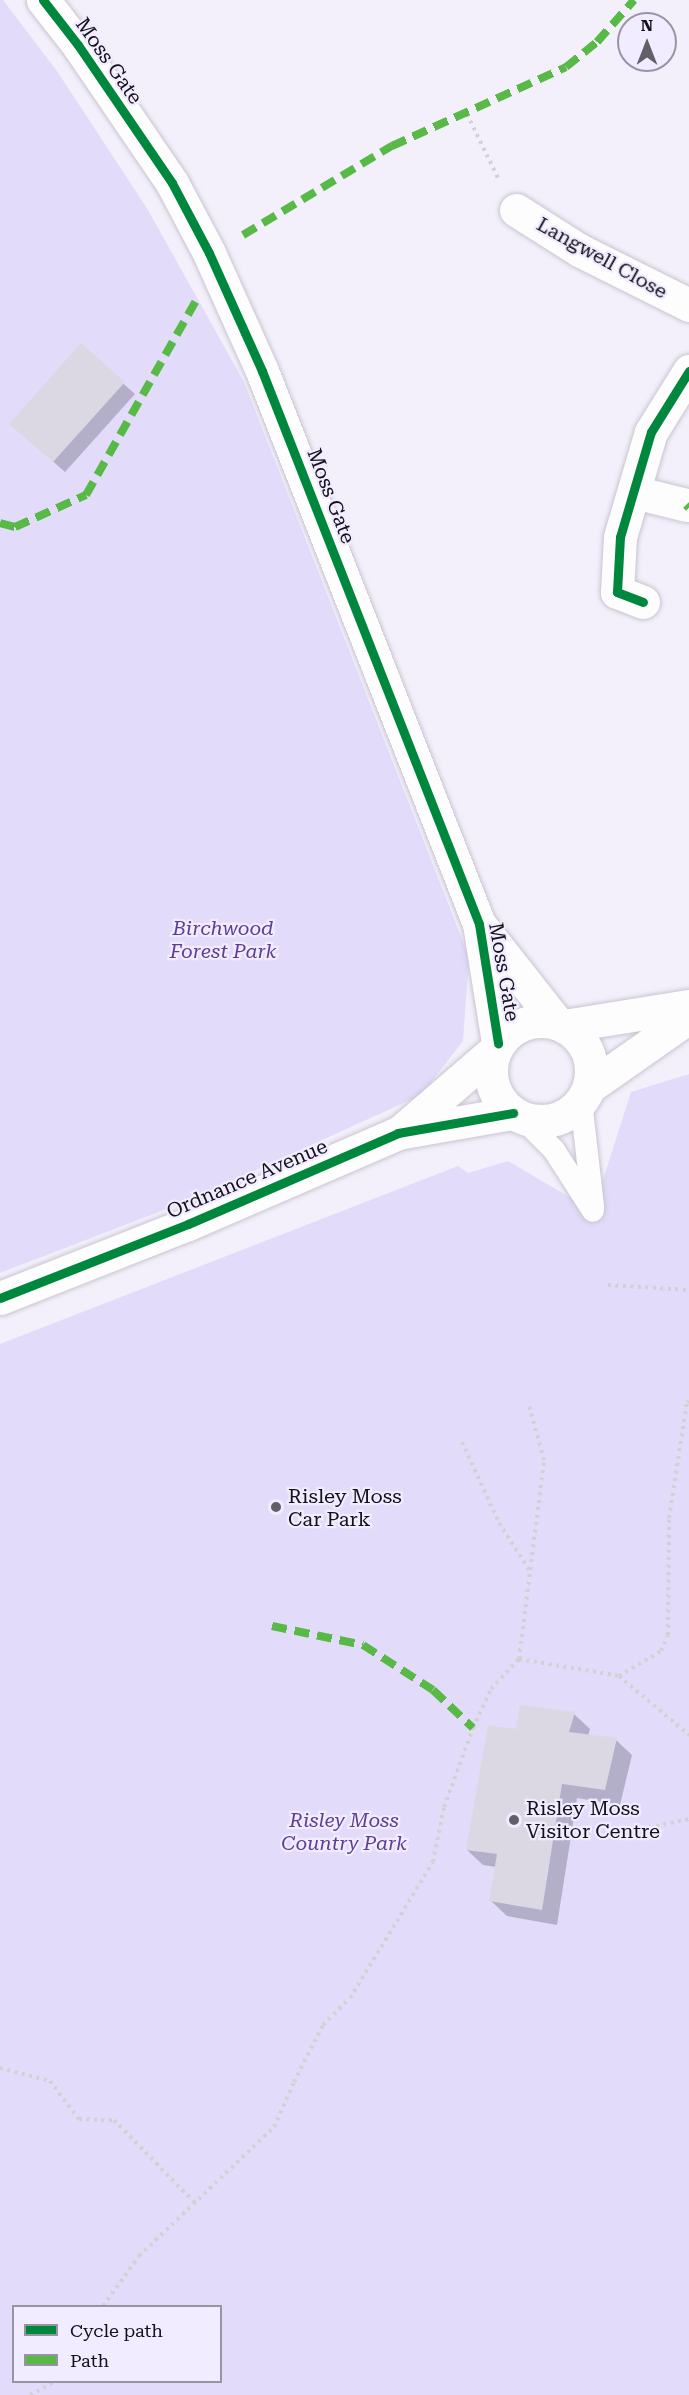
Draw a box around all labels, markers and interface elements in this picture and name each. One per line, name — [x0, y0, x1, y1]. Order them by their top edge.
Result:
north arrow — [617, 12, 677, 72]
street label: Moss Gate — [71, 13, 147, 109]
text: N — [641, 16, 653, 35]
street label: Langwell Close — [533, 212, 671, 304]
street label: Moss Gate — [302, 445, 360, 547]
park label: Birchwood Forest Park — [170, 916, 276, 963]
street label: Moss Gate — [484, 921, 524, 1023]
street label: Ordnance Avenue — [163, 1134, 331, 1224]
place label: Risley Moss Car Park — [288, 1484, 402, 1531]
marker: Risley Moss Car Park — [269, 1500, 283, 1514]
place label: Risley Moss Visitor Centre — [526, 1796, 660, 1843]
park label: Risley Moss Country Park — [281, 1809, 407, 1856]
marker: Risley Moss Visitor Centre — [507, 1813, 521, 1827]
legend — [12, 2305, 222, 2383]
text: Cycle path — [70, 2320, 163, 2341]
text: Path — [70, 2350, 109, 2371]

